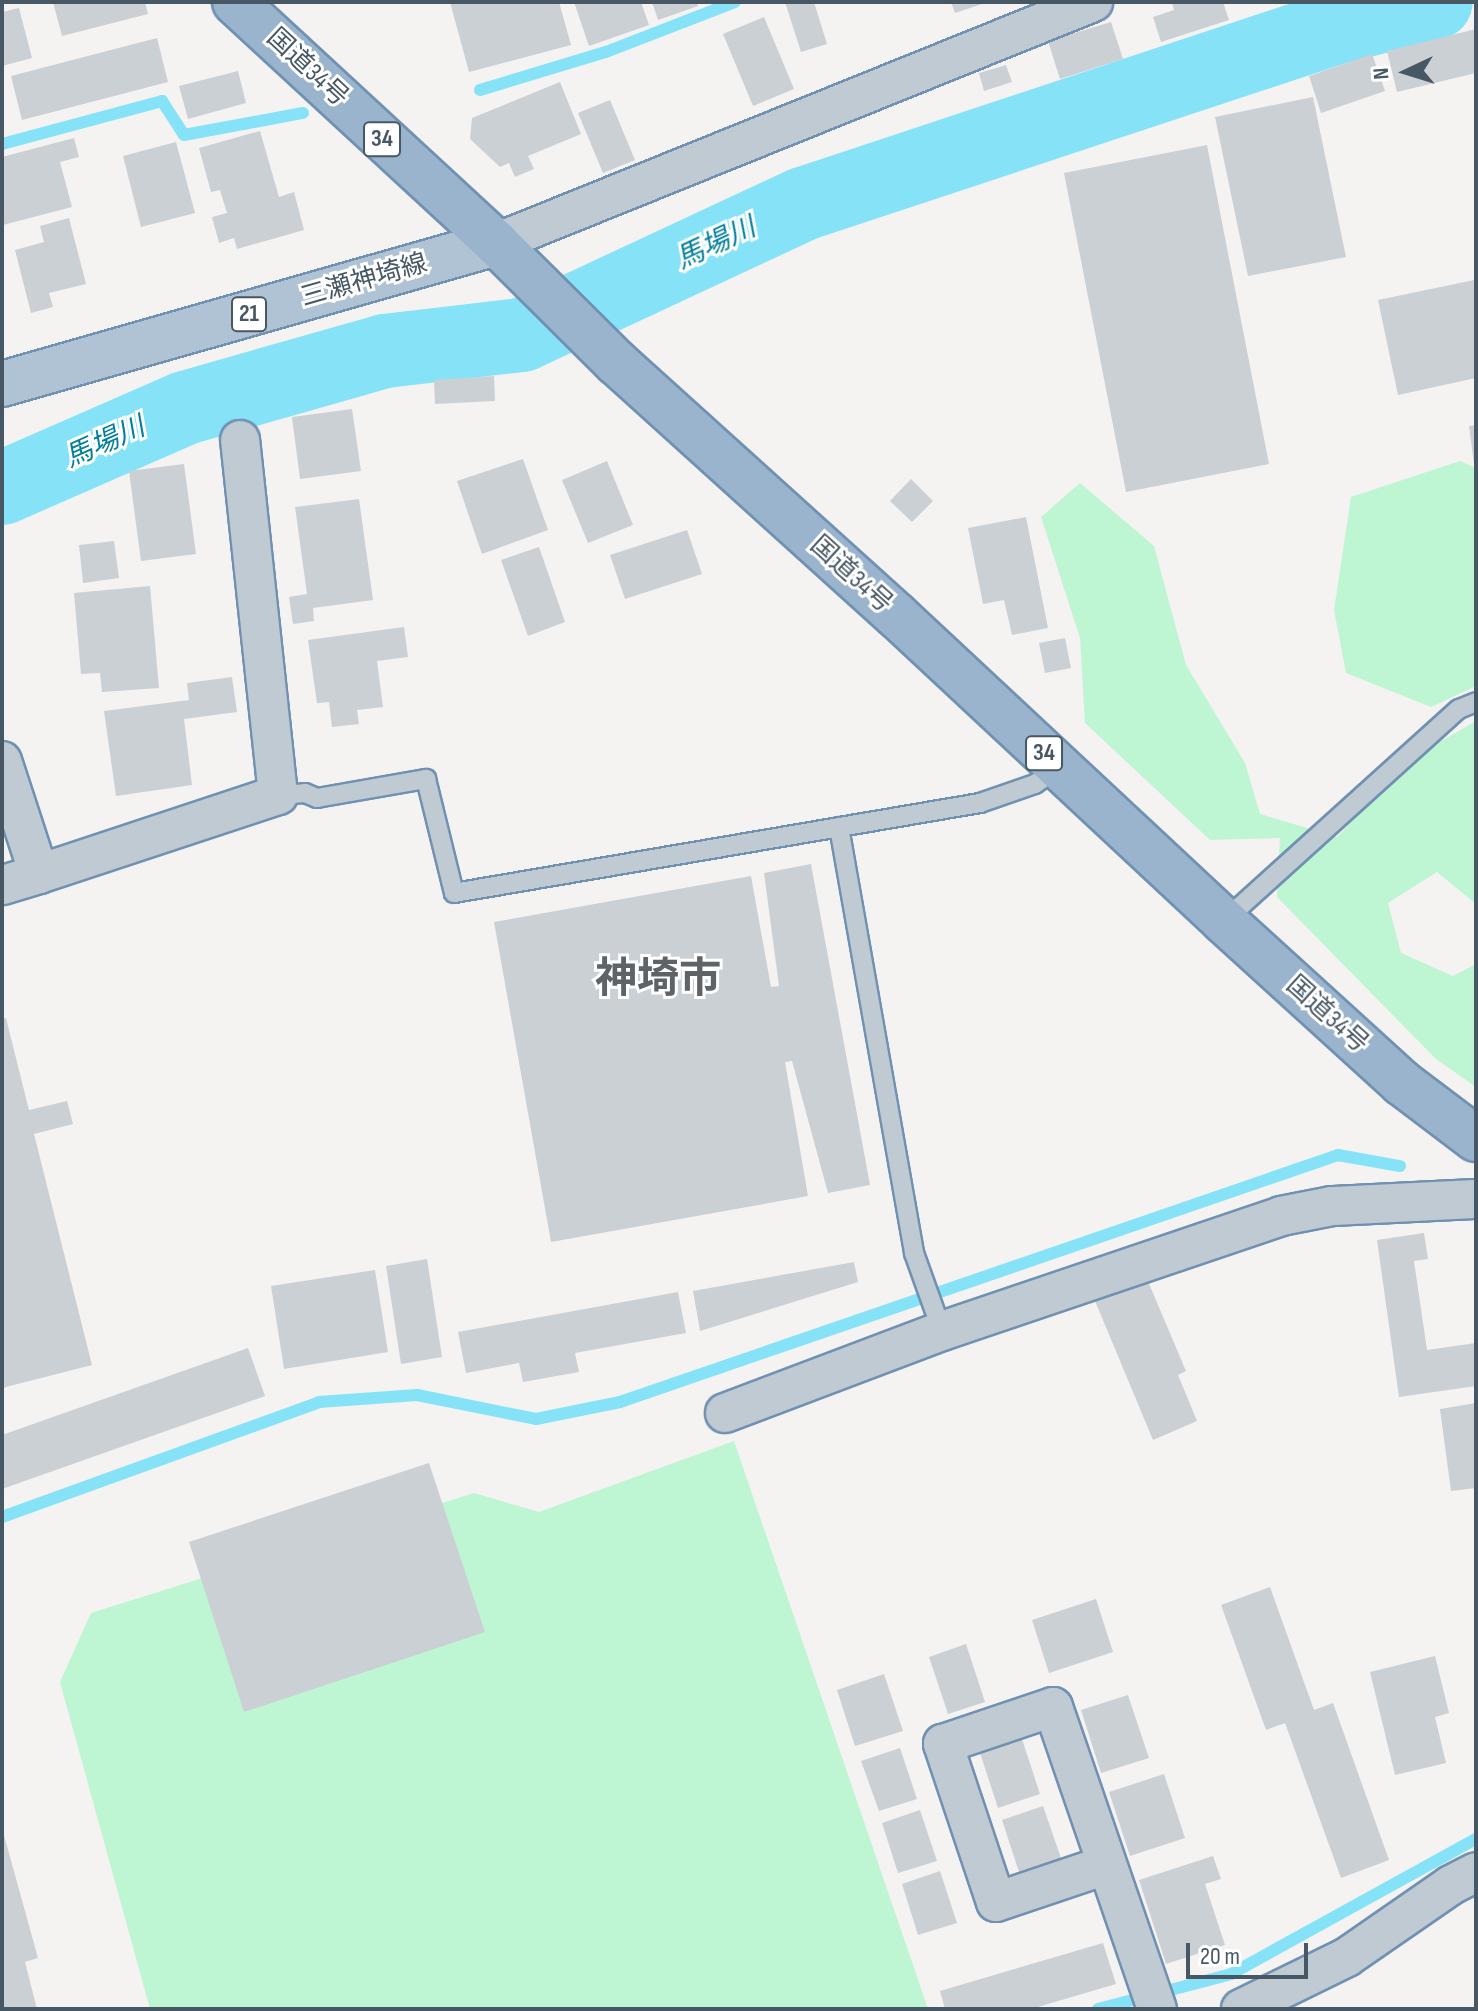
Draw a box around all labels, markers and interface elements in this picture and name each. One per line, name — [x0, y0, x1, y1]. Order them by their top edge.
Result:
street label: 国道34号 — [260, 23, 354, 113]
north arrow — [1366, 32, 1446, 112]
text: N — [1368, 67, 1395, 81]
road number: 34 — [362, 119, 402, 159]
water label: 馬場川 — [671, 211, 761, 277]
street label: 三瀬神埼線 — [297, 248, 431, 314]
road number: 21 — [231, 294, 267, 334]
water label: 馬場川 — [60, 411, 150, 475]
street label: 国道34号 — [803, 530, 899, 620]
road number: 34 — [1024, 733, 1064, 773]
district label: 神埼市 — [595, 955, 721, 1005]
street label: 国道34号 — [1279, 970, 1375, 1060]
scale bar — [1190, 1927, 1312, 1977]
text: 20 m — [1200, 1942, 1240, 1971]

